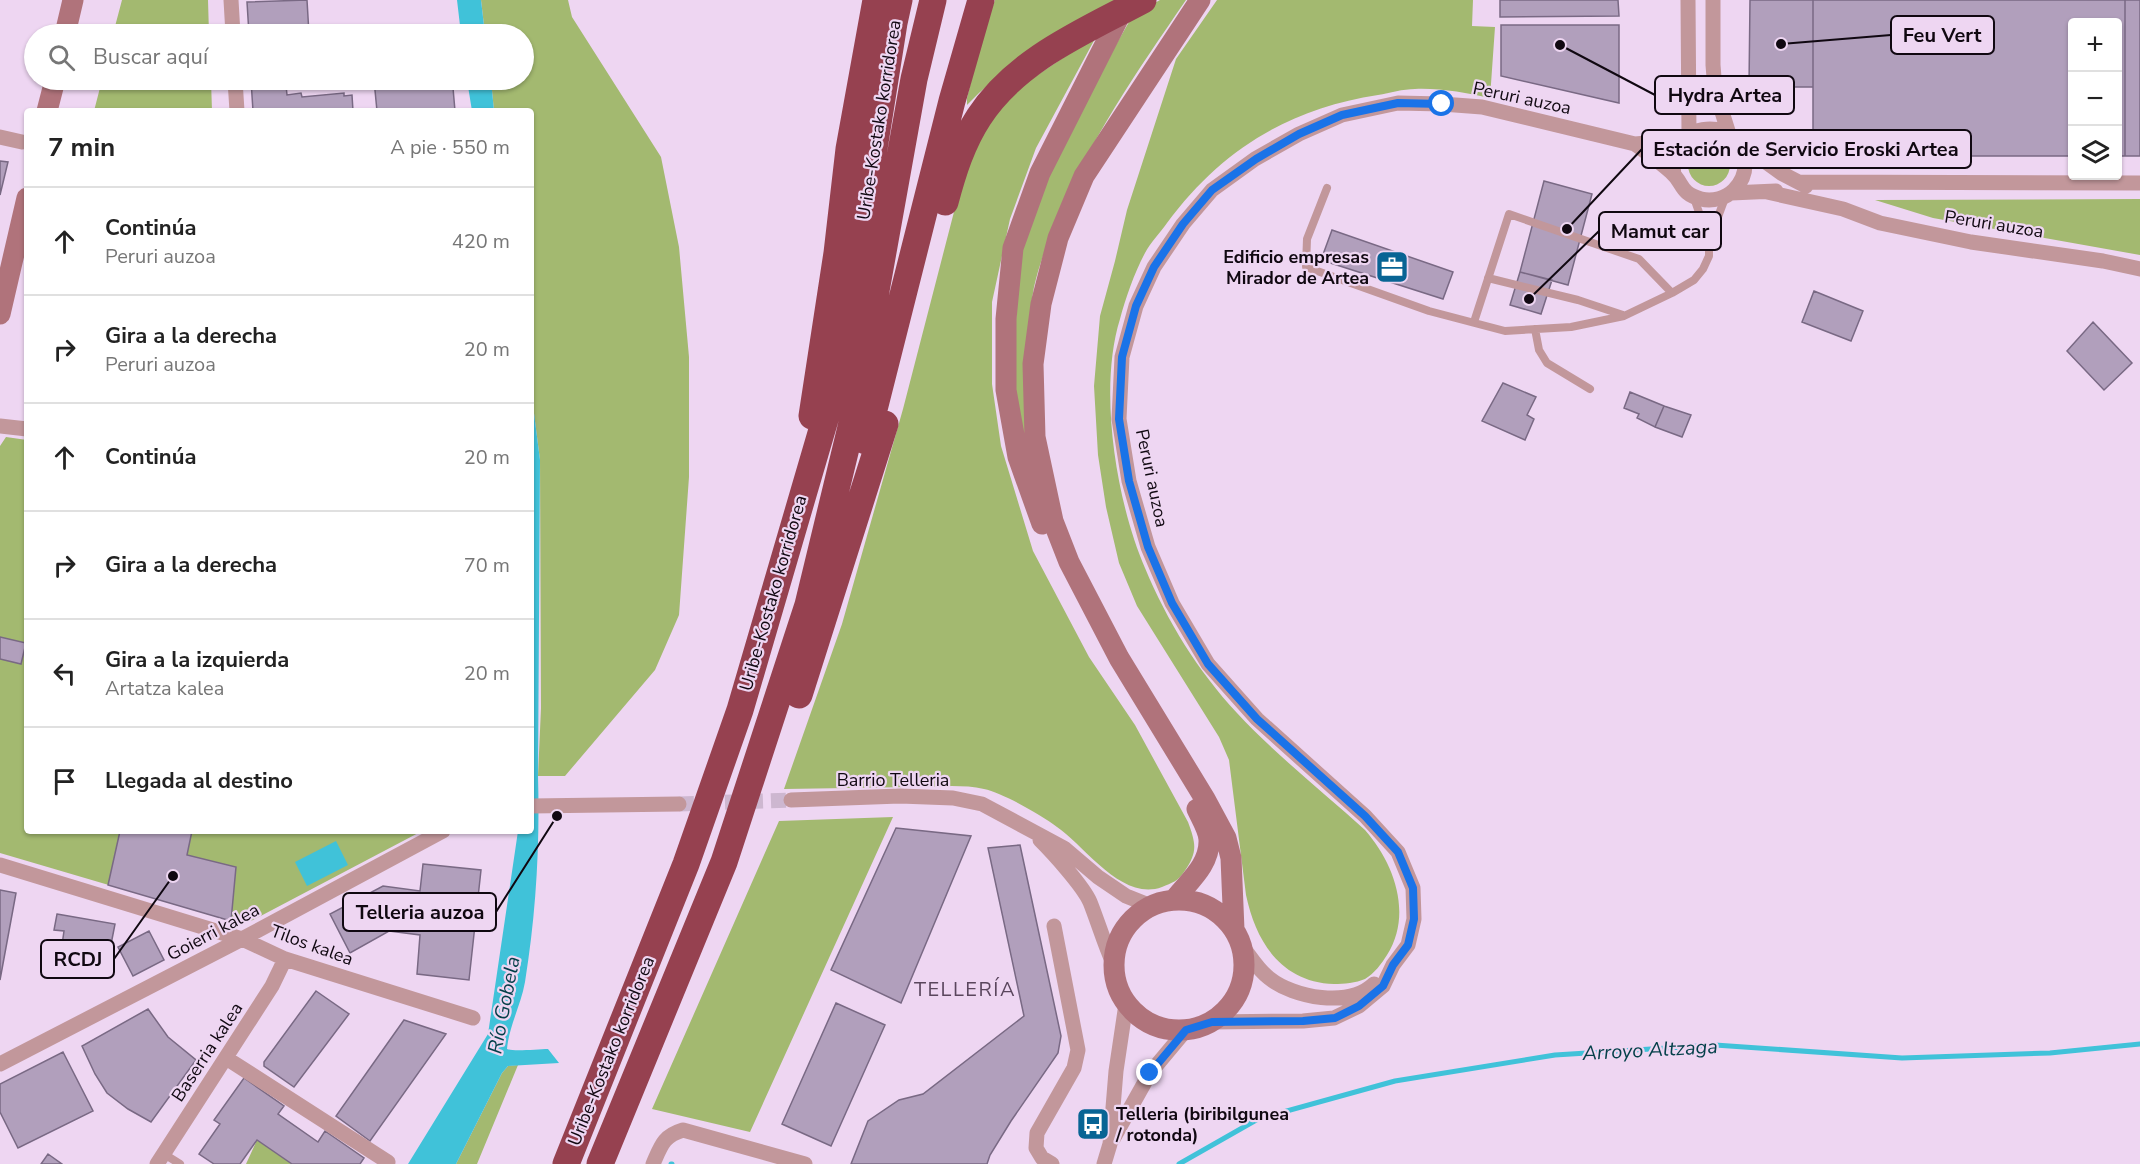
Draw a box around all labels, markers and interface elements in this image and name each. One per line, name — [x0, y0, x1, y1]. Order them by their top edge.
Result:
callout: Feu Vert — [1891, 16, 1994, 54]
street label: Uribe-Kostako korridorea — [851, 18, 907, 222]
map controls — [2068, 18, 2122, 180]
button: + — [2068, 18, 2122, 72]
text: Feu Vert — [1903, 22, 1982, 49]
search box — [24, 24, 534, 90]
icon: search — [45, 41, 78, 74]
text: Buscar aquí — [93, 42, 208, 72]
button: − — [2068, 72, 2122, 126]
street label: Peruri auzoa — [1471, 76, 1573, 120]
callout: Hydra Artea — [1655, 76, 1794, 114]
text: Hydra Artea — [1668, 82, 1782, 109]
route start — [1428, 90, 1454, 116]
button: layers — [2068, 126, 2122, 180]
text: 7 min — [48, 130, 115, 165]
callout: Estación de Servicio Eroski Artea — [1642, 130, 1971, 168]
text: A pie · 550 m — [390, 134, 510, 161]
text: Estación de Servicio Eroski Artea — [1653, 136, 1959, 163]
street label: Peruri auzoa — [1943, 204, 2045, 244]
callout: Mamut car — [1599, 212, 1721, 250]
text: Continúa — [105, 213, 196, 243]
text: Mamut car — [1611, 218, 1709, 245]
icon: ahead — [48, 225, 81, 258]
text: 420 m — [452, 228, 510, 255]
text: Peruri auzoa — [105, 243, 216, 270]
place label: Edificio empresas Mirador de Artea — [1223, 245, 1369, 290]
office icon: Edificio empresas Mirador de Artea — [1374, 249, 1410, 285]
text: Gira a la derecha — [105, 321, 277, 351]
icon: right — [48, 333, 81, 366]
text: 20 m — [464, 336, 510, 363]
text: Peruri auzoa — [105, 351, 216, 378]
street label: Peruri auzoa — [1130, 427, 1174, 529]
icon: ahead — [48, 441, 81, 474]
text: Continúa — [105, 442, 196, 472]
text: 20 m — [464, 444, 510, 471]
street label: Uribe-Kostako korridorea — [734, 492, 812, 694]
icon: right — [48, 549, 81, 582]
text: Gira a la derecha — [105, 550, 277, 580]
text: 70 m — [464, 552, 510, 579]
text: Gira a la izquierda — [105, 645, 289, 675]
icon: left — [48, 657, 81, 690]
text: 20 m — [464, 660, 510, 687]
text: Artatza kalea — [105, 675, 224, 702]
icon: arrive — [48, 765, 81, 798]
text: Llegada al destino — [105, 766, 293, 796]
street label: Barrio Telleria — [837, 768, 949, 792]
callout: Telleria auzoa — [343, 893, 496, 931]
street label: Goierri kalea — [163, 898, 263, 966]
text: Telleria auzoa — [356, 899, 484, 926]
street label: Tilos kalea — [267, 919, 357, 971]
callout: RCDJ — [41, 940, 114, 978]
text: RCDJ — [54, 946, 102, 973]
street label: Uribe-Kostako korridorea — [562, 953, 660, 1149]
water label: Río Gobela — [481, 954, 527, 1056]
district label: TELLERÍA — [914, 976, 1016, 1003]
street label: Baserria kalea — [166, 998, 248, 1106]
water label: Arroyo Altzaga — [1581, 1033, 1718, 1067]
route end — [1136, 1059, 1162, 1085]
place label: Telleria (biribilgunea / rotonda) — [1115, 1102, 1289, 1147]
bus stop icon: Telleria (biribilgunea / rotonda) — [1075, 1106, 1111, 1142]

